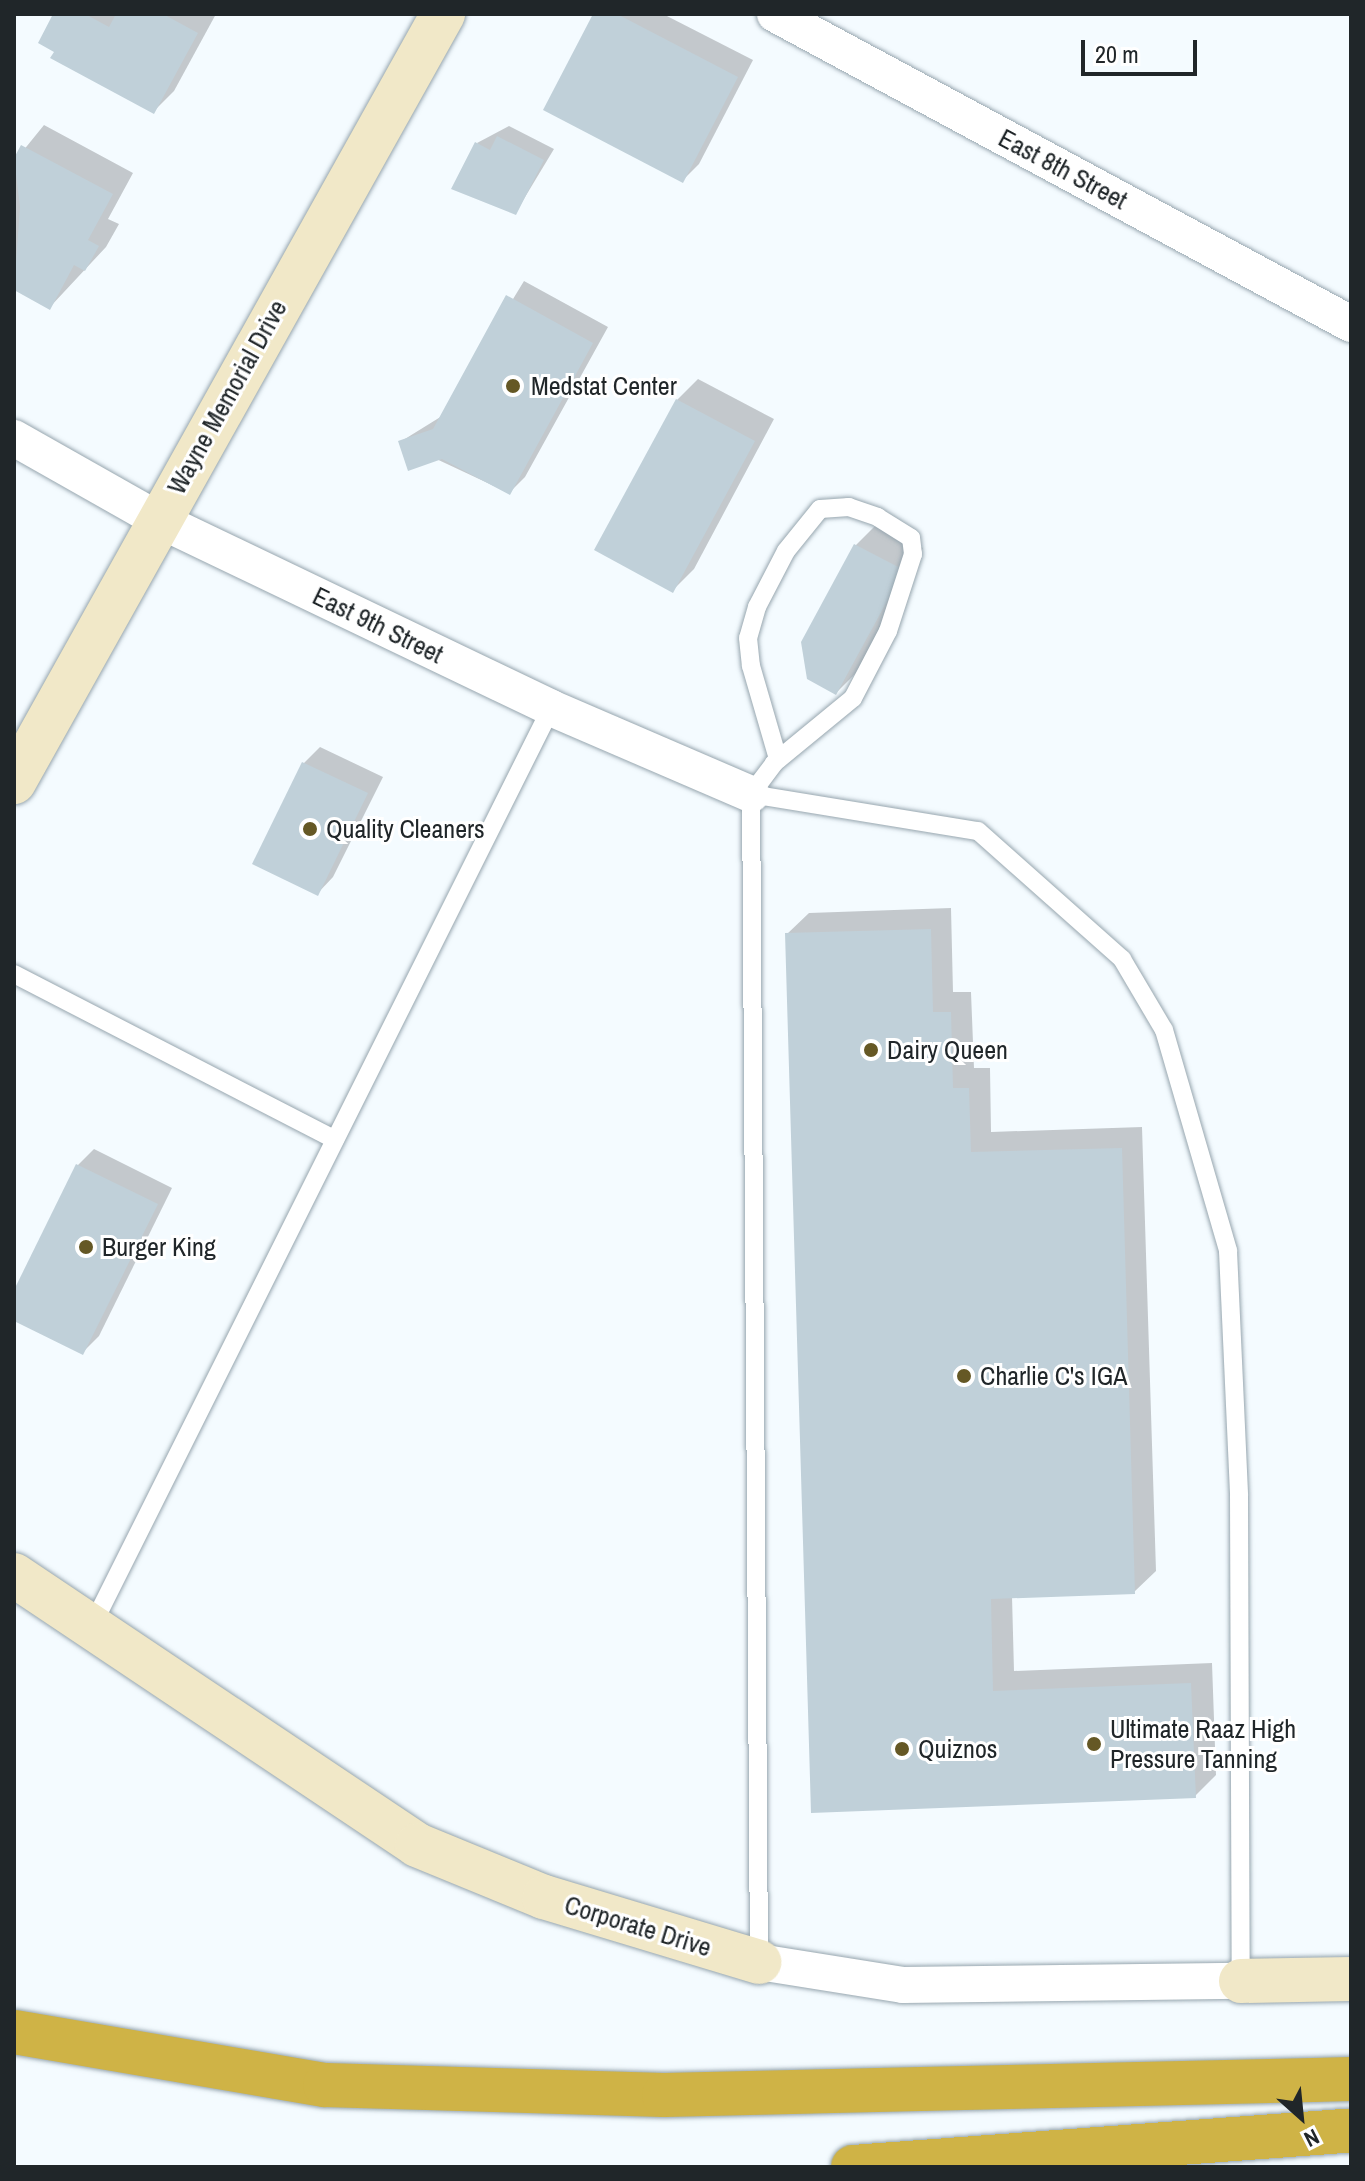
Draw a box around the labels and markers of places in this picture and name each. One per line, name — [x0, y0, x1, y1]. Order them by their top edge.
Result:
place label: Medstat Center — [531, 370, 677, 402]
marker: Medstat Center — [502, 375, 524, 397]
place label: Quality Cleaners — [326, 813, 485, 845]
marker: Quality Cleaners — [301, 820, 319, 838]
place label: Dairy Queen — [887, 1034, 1008, 1066]
marker: Dairy Queen — [862, 1041, 880, 1059]
place label: Burger King — [102, 1231, 216, 1263]
marker: Burger King — [77, 1238, 95, 1256]
place label: Charlie C's IGA — [980, 1360, 1127, 1392]
marker: Charlie C's IGA — [955, 1367, 973, 1385]
place label: Ultimate Raaz High Pressure Tanning — [1110, 1713, 1296, 1774]
place label: Quiznos — [918, 1733, 997, 1765]
marker: Ultimate Raaz High Pressure Tanning — [1085, 1735, 1103, 1753]
marker: Quiznos — [893, 1740, 911, 1758]

